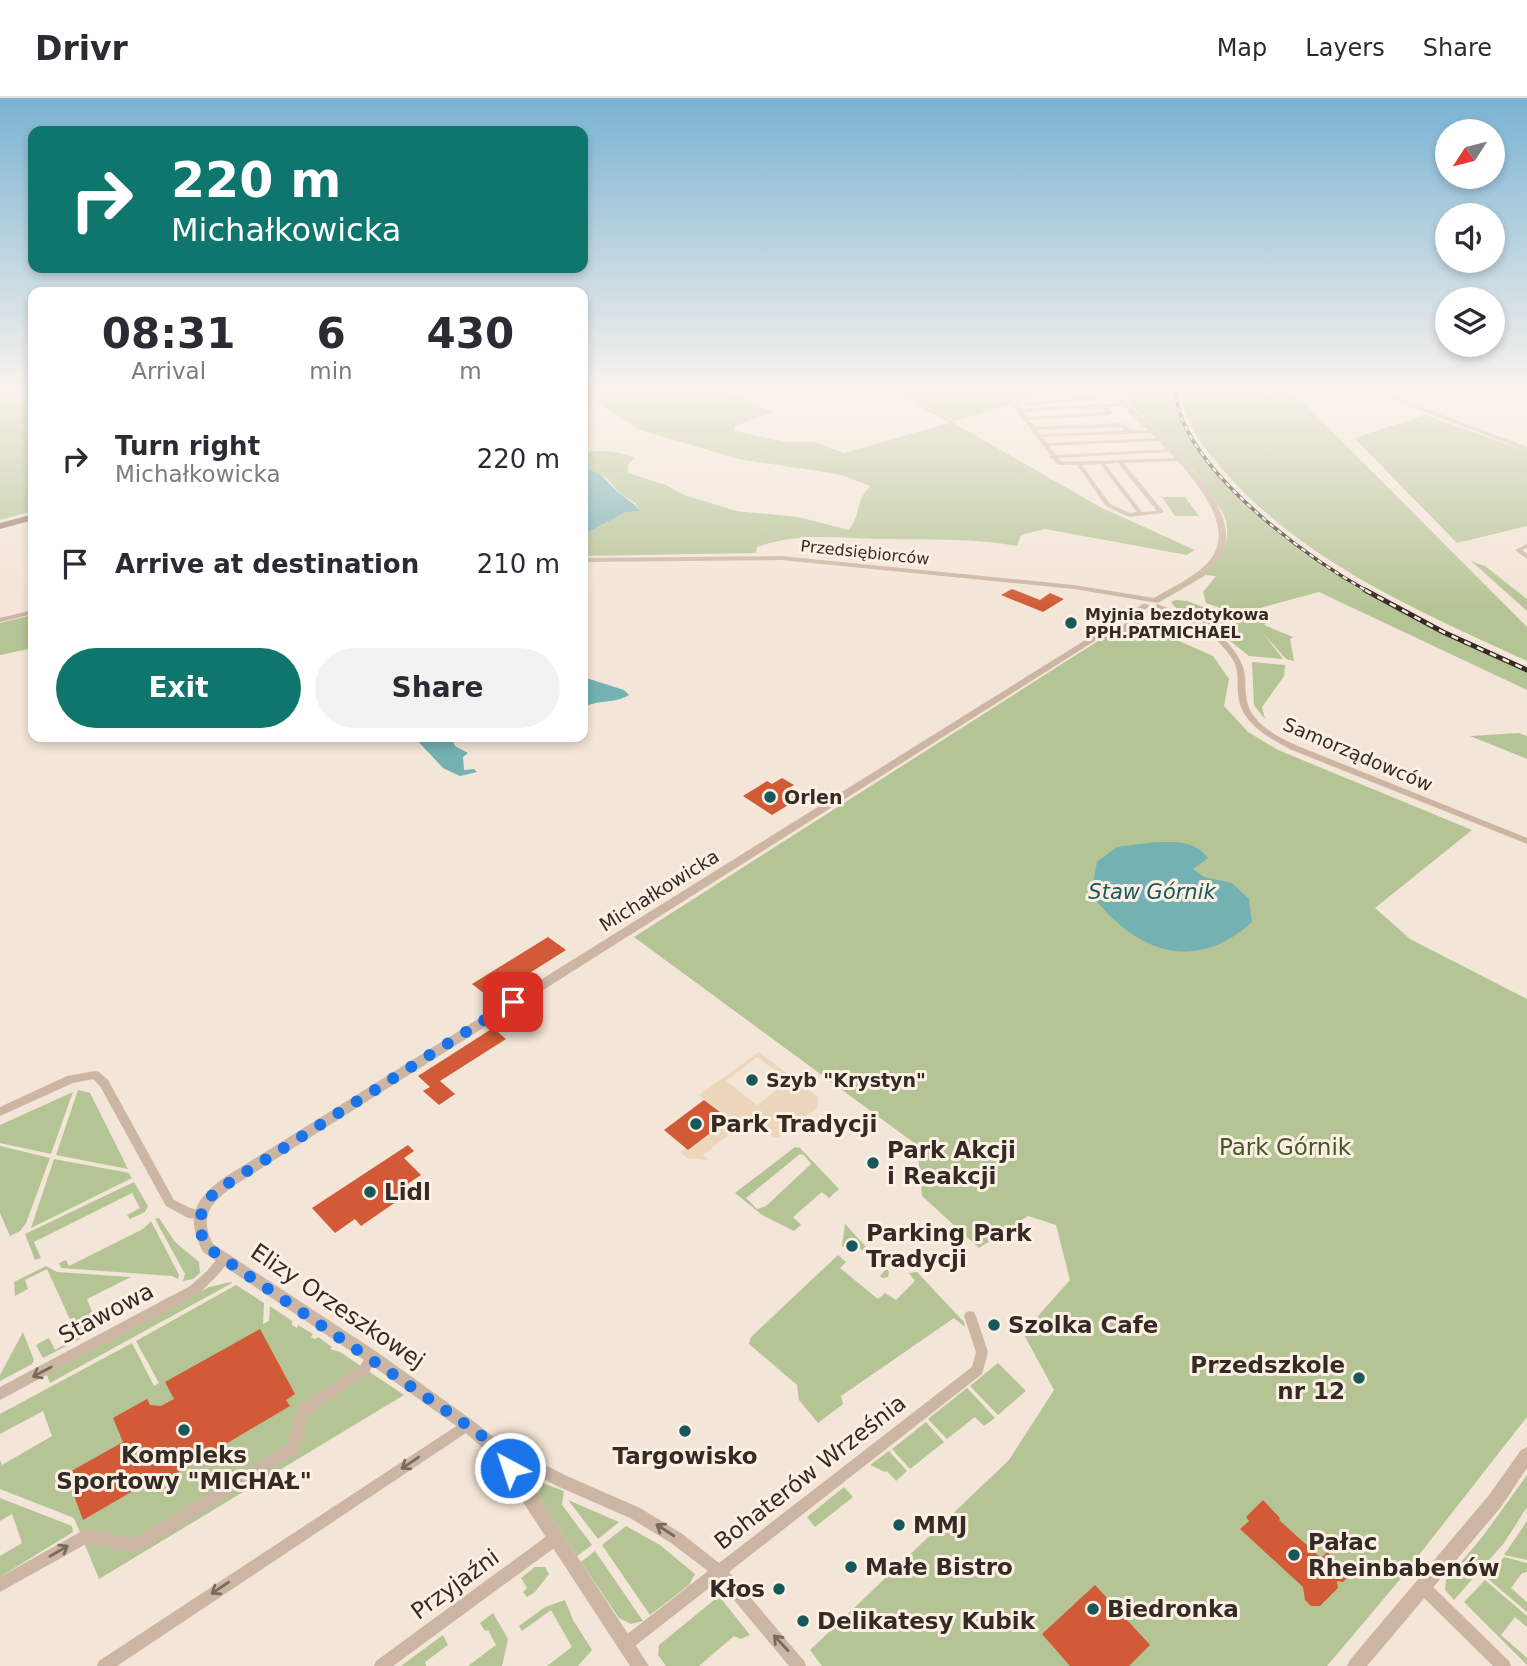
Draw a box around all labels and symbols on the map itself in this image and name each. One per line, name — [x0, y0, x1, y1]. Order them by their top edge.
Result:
north arrow — [1435, 119, 1505, 189]
street label: Przedsiębiorców — [800, 536, 930, 569]
place label: Myjnia bezdotykowa PPH.PATMICHAEL — [1085, 605, 1269, 642]
marker: Myjnia bezdotykowa PPH.PATMICHAEL — [1063, 615, 1079, 631]
street label: Samorządowców — [1280, 713, 1436, 795]
place label: Orlen — [784, 786, 842, 808]
marker: Orlen — [762, 789, 778, 805]
street label: Michałkowicka — [595, 844, 723, 936]
water label: Staw Górnik — [1088, 880, 1217, 904]
pin — [483, 972, 543, 1032]
place label: Szyb "Krystyn" — [766, 1069, 926, 1091]
marker: Szyb "Krystyn" — [744, 1072, 760, 1088]
place label: Park Tradycji — [710, 1111, 877, 1137]
marker: Park Tradycji — [688, 1116, 704, 1132]
park label: Park Górnik — [1219, 1134, 1352, 1160]
place label: Park Akcji i Reakcji — [887, 1137, 1016, 1189]
marker: Park Akcji i Reakcji — [865, 1155, 881, 1171]
place label: Lidl — [384, 1179, 431, 1205]
marker: Lidl — [362, 1184, 378, 1200]
place label: Parking Park Tradycji — [866, 1220, 1032, 1272]
street label: Elizy Orzeszkowej — [246, 1238, 430, 1374]
marker: Parking Park Tradycji — [844, 1238, 860, 1254]
street label: Stawowa — [54, 1277, 158, 1349]
place label: Szolka Cafe — [1008, 1312, 1158, 1338]
marker: Szolka Cafe — [986, 1317, 1002, 1333]
place label: Przedszkole nr 12 — [1190, 1352, 1345, 1404]
one-way arrow — [32, 1365, 53, 1379]
marker: Przedszkole nr 12 — [1351, 1370, 1367, 1386]
street label: Bohaterów Września — [709, 1389, 911, 1555]
marker: Kompleks Sportowy "MICHAŁ" — [176, 1422, 192, 1438]
marker: Targowisko — [677, 1423, 693, 1439]
position arrow — [473, 1431, 547, 1505]
place label: Kompleks Sportowy "MICHAŁ" — [56, 1442, 312, 1494]
place label: Targowisko — [612, 1443, 758, 1469]
one-way arrow — [401, 1455, 420, 1470]
place label: MMJ — [913, 1512, 967, 1538]
marker: MMJ — [891, 1517, 907, 1533]
one-way arrow — [655, 1523, 675, 1537]
place label: Pałac Rheinbabenów — [1308, 1529, 1499, 1581]
street label: Przyjaźni — [406, 1543, 504, 1625]
one-way arrow — [49, 1544, 69, 1558]
marker: Pałac Rheinbabenów — [1286, 1547, 1302, 1563]
place label: Małe Bistro — [865, 1554, 1013, 1580]
marker: Małe Bistro — [843, 1559, 859, 1575]
place label: Kłos — [709, 1576, 765, 1602]
marker: Kłos — [771, 1581, 787, 1597]
one-way arrow — [211, 1582, 231, 1596]
place label: Biedronka — [1107, 1596, 1239, 1622]
marker: Biedronka — [1085, 1601, 1101, 1617]
place label: Delikatesy Kubik — [817, 1608, 1036, 1634]
marker: Delikatesy Kubik — [795, 1613, 811, 1629]
one-way arrow — [772, 1635, 789, 1652]

